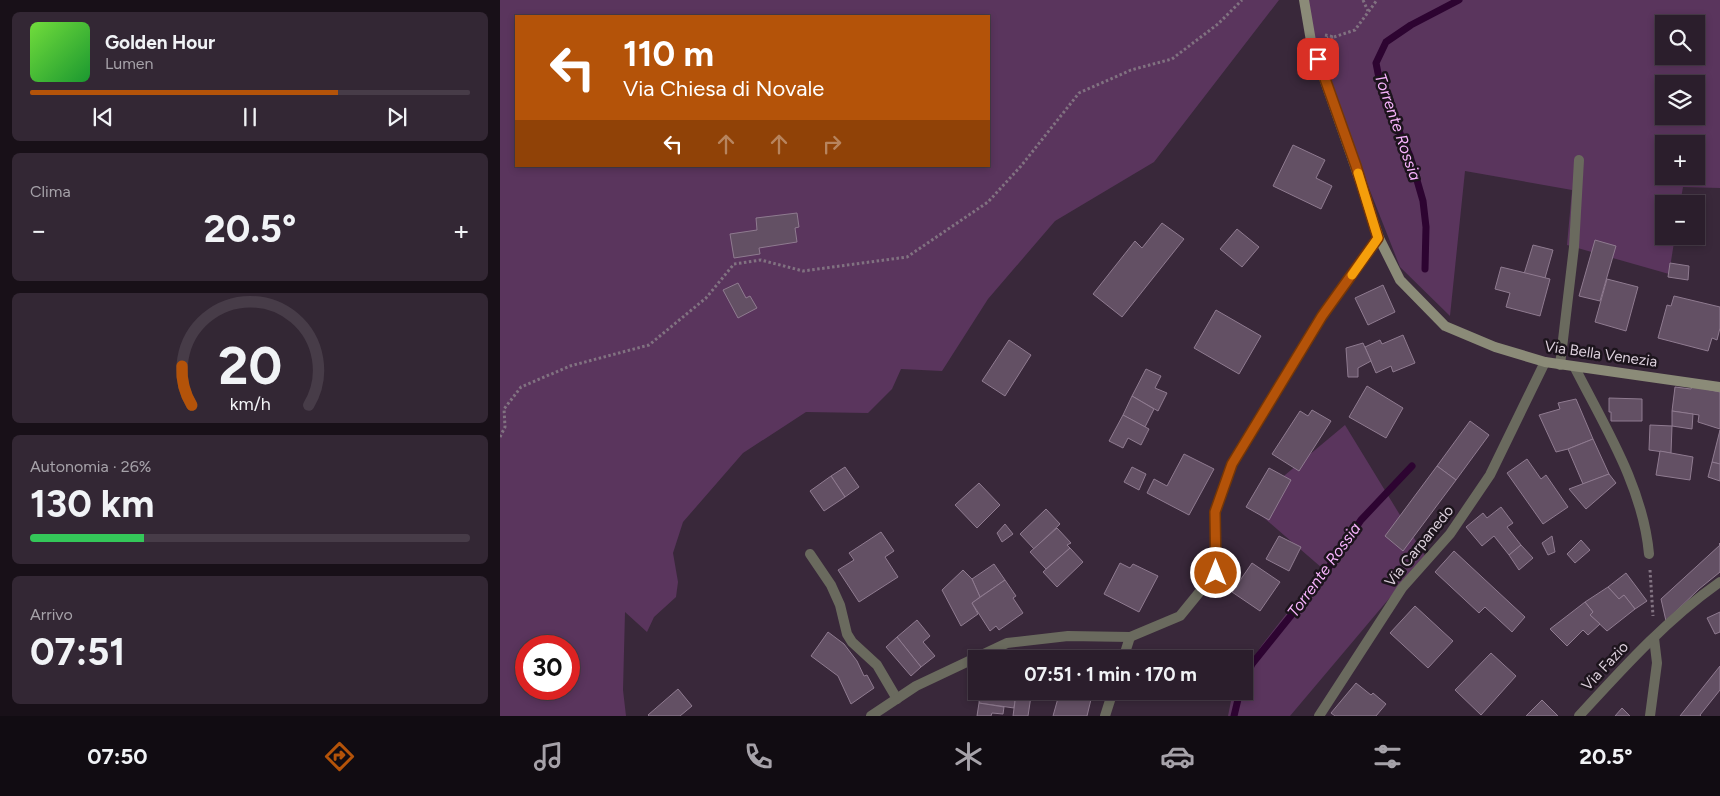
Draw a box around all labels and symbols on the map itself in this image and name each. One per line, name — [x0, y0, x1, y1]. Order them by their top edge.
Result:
pin — [1297, 38, 1339, 80]
water label: Torrente Rossia — [1371, 71, 1425, 183]
street label: Via Bella Venezia — [1544, 337, 1658, 371]
street label: Via Carpanedo — [1381, 502, 1457, 590]
water label: Torrente Rossia — [1283, 519, 1365, 621]
position arrow — [1189, 546, 1241, 598]
speed limit sign: 30 — [515, 635, 580, 700]
street label: Via Fazio — [1578, 638, 1632, 694]

